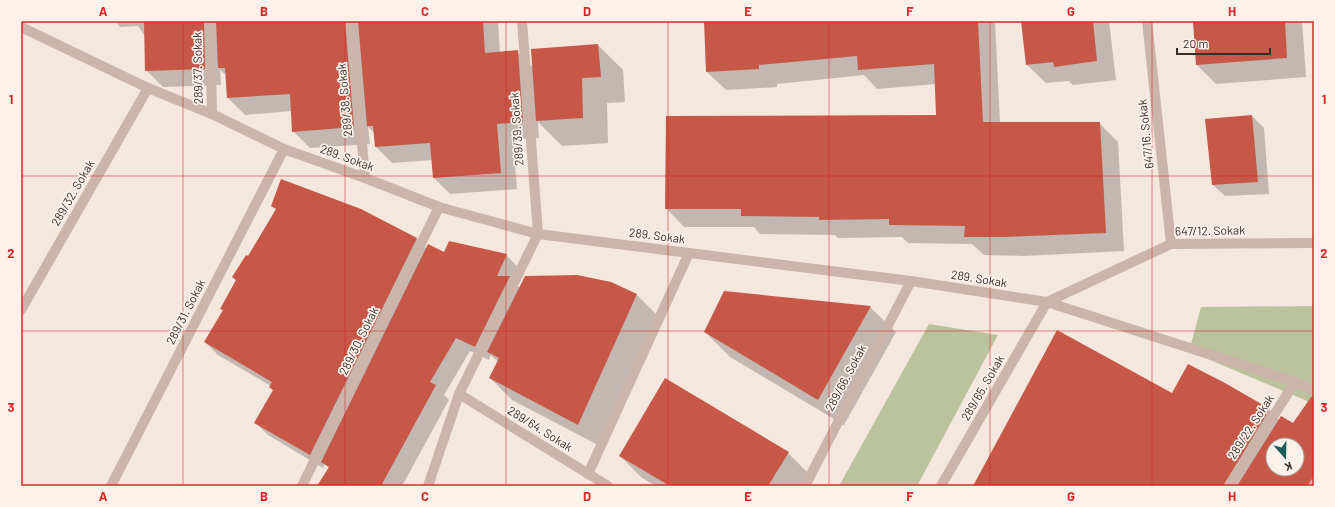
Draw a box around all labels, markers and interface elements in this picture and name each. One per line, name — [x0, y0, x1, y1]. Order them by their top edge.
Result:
text: A — [99, 3, 108, 19]
text: B — [260, 3, 268, 19]
text: C — [421, 3, 429, 19]
text: D — [583, 3, 591, 19]
text: E — [744, 3, 752, 19]
text: F — [906, 3, 914, 19]
text: G — [1067, 3, 1075, 19]
text: H — [1228, 3, 1236, 19]
scale bar — [1177, 30, 1270, 56]
street label: 289/37. Sokak — [189, 32, 205, 104]
text: 20 m — [1183, 36, 1209, 50]
street label: 289/38. Sokak — [334, 63, 354, 137]
text: 1 — [9, 91, 13, 107]
text: 1 — [1322, 91, 1326, 107]
street label: 289/39. Sokak — [506, 92, 526, 166]
street label: 647/16. Sokak — [1134, 99, 1156, 170]
street label: 289. Sokak — [319, 141, 376, 173]
street label: 289/32. Sokak — [48, 157, 97, 228]
street label: 647/12. Sokak — [1175, 222, 1245, 238]
street label: 289. Sokak — [628, 225, 686, 245]
text: 2 — [7, 245, 15, 261]
text: 2 — [1320, 245, 1328, 261]
street label: 289. Sokak — [950, 267, 1008, 289]
street label: 289/31. Sokak — [163, 277, 208, 347]
street label: 289/30. Sokak — [336, 304, 381, 377]
street label: 289/66. Sokak — [822, 342, 869, 413]
street label: 289/65. Sokak — [958, 352, 1007, 423]
street label: 289/22. Sokak — [1224, 392, 1276, 461]
text: 3 — [7, 399, 15, 415]
text: 3 — [1320, 399, 1328, 415]
street label: 289/64. Sokak — [505, 403, 576, 454]
north arrow — [1265, 437, 1305, 477]
text: K — [1283, 460, 1294, 474]
text: A — [99, 488, 108, 504]
text: B — [260, 488, 268, 504]
text: C — [421, 488, 429, 504]
text: D — [583, 488, 591, 504]
text: E — [744, 488, 752, 504]
text: F — [906, 488, 914, 504]
text: G — [1067, 488, 1075, 504]
text: H — [1228, 488, 1236, 504]

